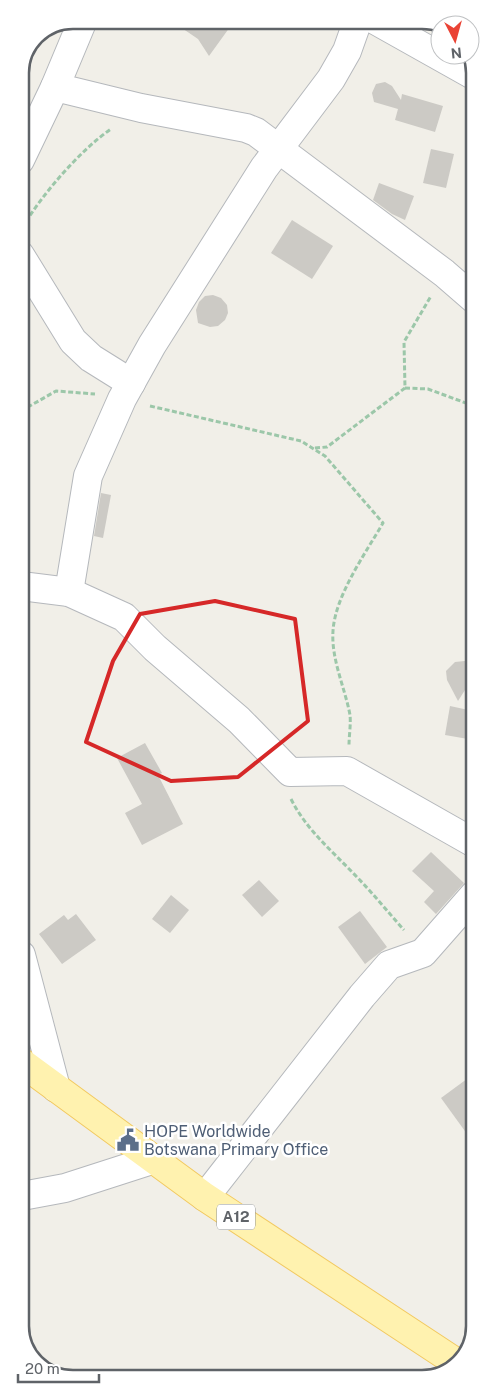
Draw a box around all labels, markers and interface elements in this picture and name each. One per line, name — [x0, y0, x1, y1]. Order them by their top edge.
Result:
north arrow — [430, 15, 480, 65]
text: N — [450, 44, 463, 61]
place label: HOPE Worldwide Botswana Primary Office — [144, 1122, 328, 1159]
public building icon: HOPE Worldwide Botswana Primary Office — [115, 1127, 141, 1153]
road number: A12 — [217, 1204, 255, 1230]
scale bar — [18, 1352, 99, 1384]
text: 20 m — [25, 1360, 60, 1377]

